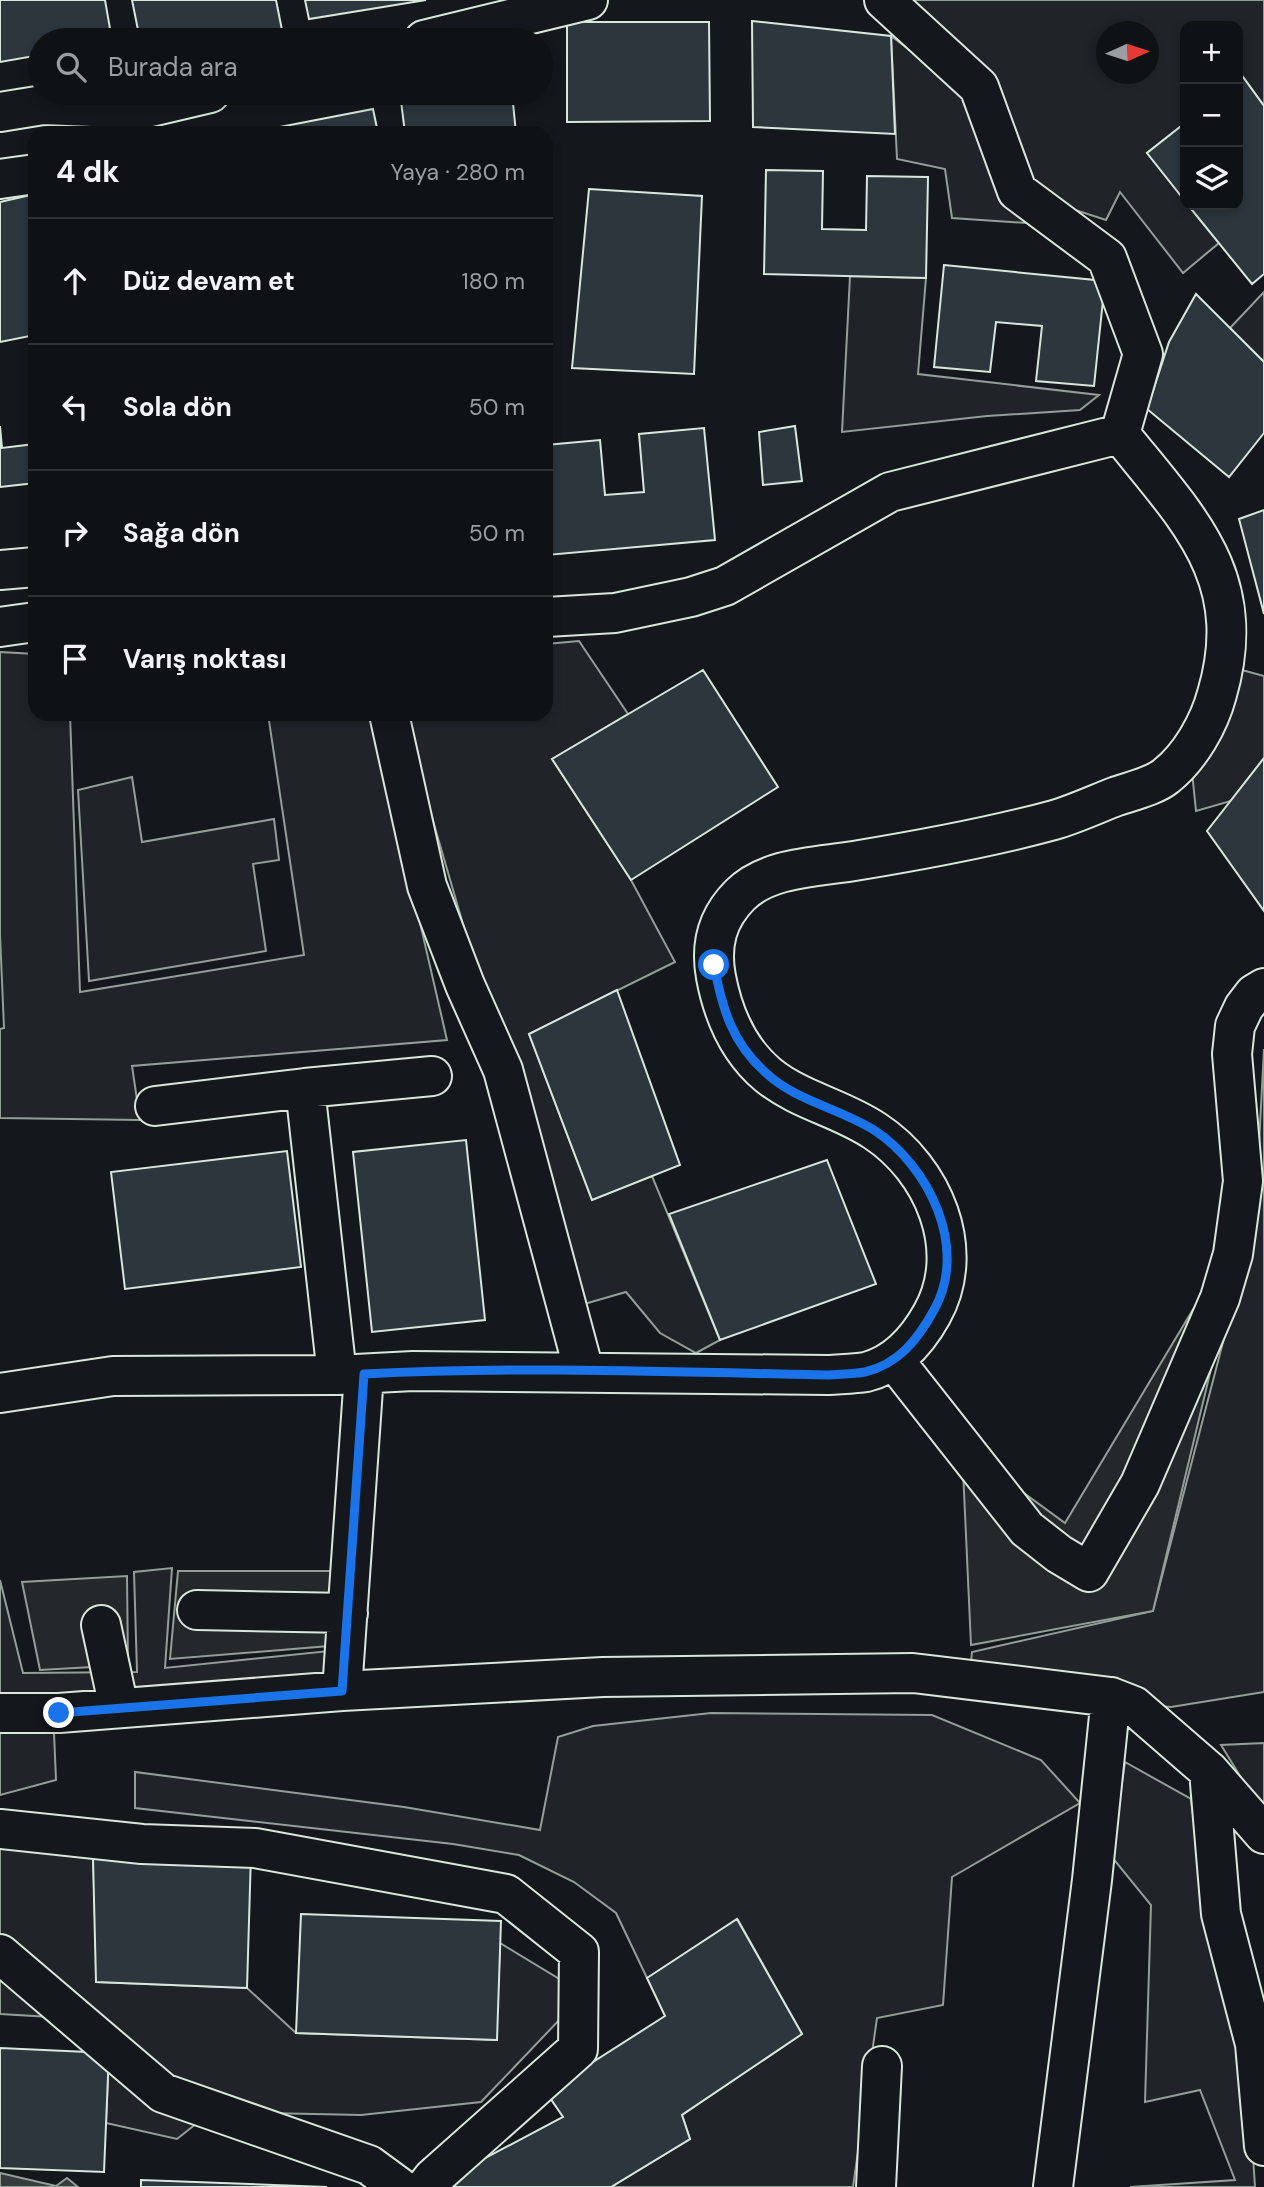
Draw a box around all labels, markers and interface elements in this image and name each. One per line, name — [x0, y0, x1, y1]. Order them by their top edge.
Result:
north arrow — [1096, 21, 1159, 84]
map controls — [1180, 21, 1243, 210]
button: + — [1180, 21, 1243, 84]
search box — [28, 28, 553, 105]
icon: search — [52, 48, 90, 86]
text: Burada ara — [108, 50, 238, 84]
button: − — [1180, 84, 1243, 147]
button: layers — [1180, 147, 1243, 210]
text: 4 dk — [56, 152, 120, 191]
text: Yaya · 280 m — [391, 157, 525, 187]
icon: ahead — [56, 262, 94, 300]
text: Düz devam et — [123, 264, 295, 298]
text: 180 m — [461, 266, 525, 296]
icon: left — [56, 388, 94, 426]
text: Sola dön — [123, 390, 232, 424]
text: 50 m — [469, 392, 525, 422]
icon: right — [56, 514, 94, 552]
text: Sağa dön — [123, 516, 240, 550]
text: 50 m — [469, 518, 525, 548]
icon: arrive — [56, 640, 94, 678]
text: Varış noktası — [123, 642, 287, 676]
route start — [698, 949, 729, 980]
route end — [43, 1697, 74, 1728]

